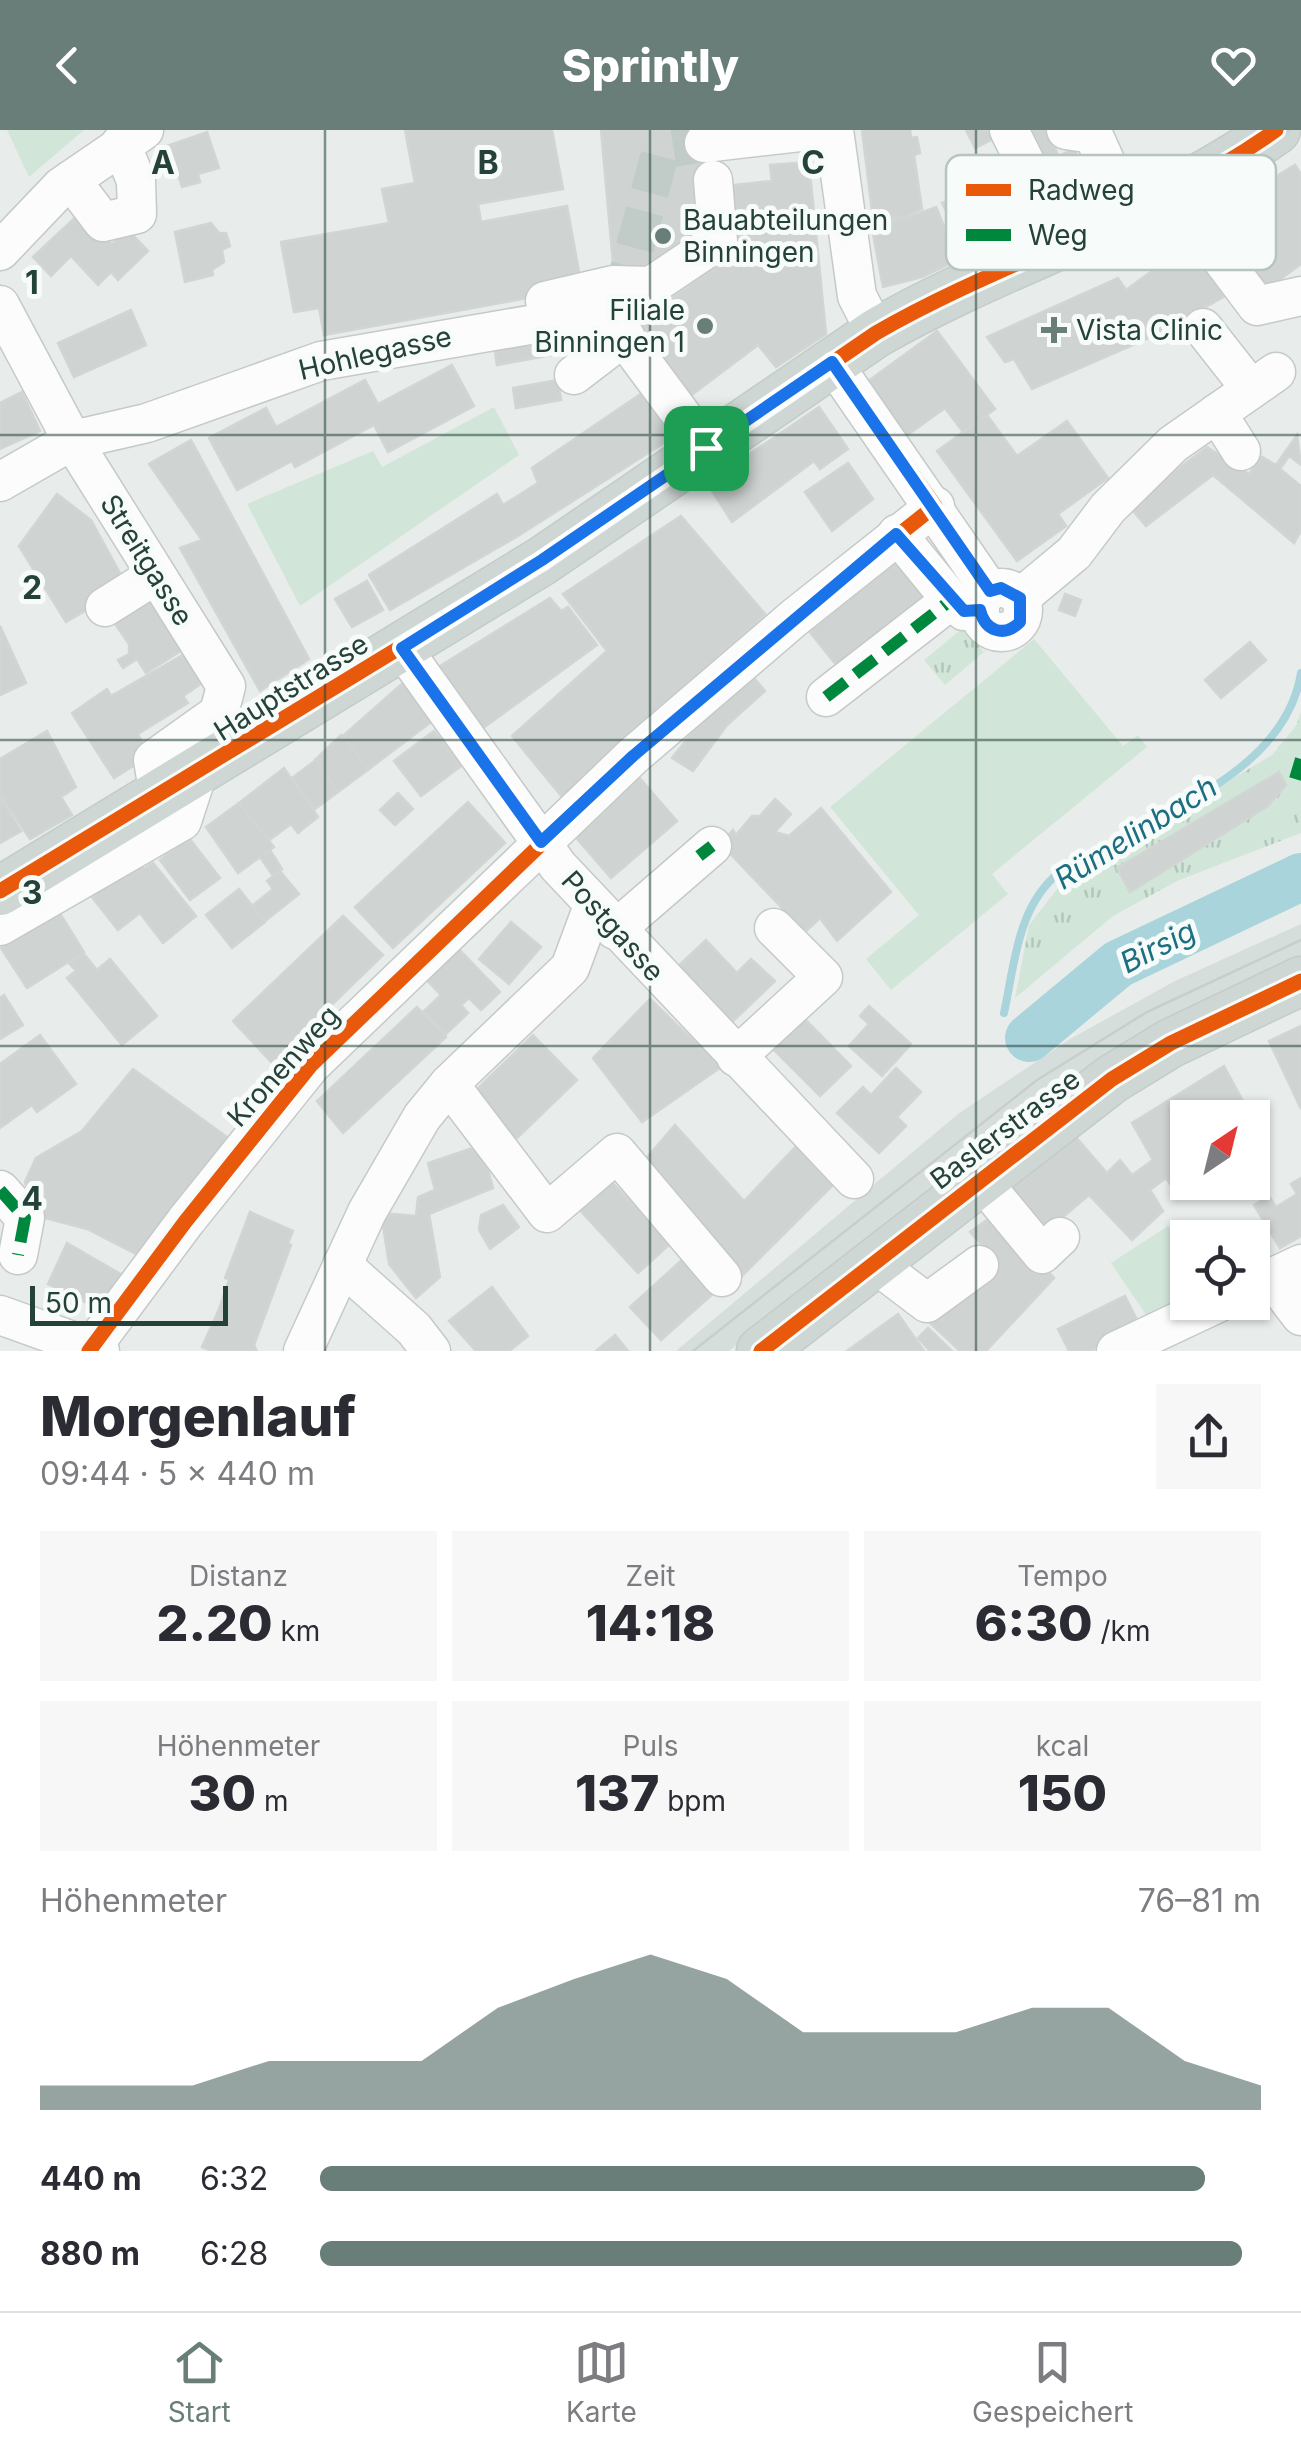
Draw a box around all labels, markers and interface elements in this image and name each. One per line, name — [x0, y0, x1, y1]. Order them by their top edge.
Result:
icon: back — [40, 38, 95, 93]
text: Sprintly — [562, 38, 739, 93]
icon: heart — [1206, 38, 1261, 93]
text: A — [151, 143, 175, 182]
text: B — [477, 143, 499, 182]
text: C — [801, 143, 825, 182]
legend — [946, 155, 1276, 270]
text: Radweg — [1028, 173, 1135, 207]
place label: Bauabteilungen Binningen — [683, 203, 888, 269]
text: Weg — [1028, 218, 1088, 252]
marker: Bauabteilungen Binningen — [652, 225, 674, 247]
text: 1 — [25, 263, 39, 302]
place label: Filiale Binningen 1 — [534, 293, 685, 359]
place label: Vista Clinic — [1076, 313, 1223, 347]
marker: Filiale Binningen 1 — [694, 315, 716, 337]
marker: Vista Clinic — [1041, 317, 1067, 343]
street label: Hohlegasse — [295, 319, 455, 387]
pin — [664, 406, 749, 491]
icon: arrive — [679, 421, 734, 476]
street label: Streitgasse — [93, 488, 201, 632]
text: 2 — [22, 568, 42, 607]
street label: Hauptstrasse — [208, 626, 374, 748]
water label: Rümelinbach — [1048, 768, 1223, 896]
street label: Postgasse — [555, 864, 671, 988]
text: 3 — [22, 873, 42, 912]
water label: Birsig — [1114, 912, 1201, 980]
street label: Kronenweg — [220, 999, 346, 1133]
street label: Baslerstrasse — [923, 1062, 1087, 1196]
north arrow — [1170, 1100, 1270, 1200]
map controls — [1170, 1100, 1270, 1320]
text: 4 — [21, 1179, 43, 1218]
button: locate — [1170, 1220, 1270, 1320]
scale bar — [30, 1281, 228, 1326]
text: 50 m — [45, 1286, 112, 1320]
text: Morgenlauf — [40, 1383, 356, 1449]
button: share — [1156, 1384, 1261, 1489]
text: 09:44 · 5 × 440 m — [40, 1454, 315, 1493]
text: Distanz — [189, 1559, 288, 1593]
text: Zeit — [626, 1559, 675, 1593]
text: Tempo — [1017, 1559, 1108, 1593]
text: 2.20 — [157, 1593, 273, 1653]
text: 14:18 — [586, 1593, 715, 1653]
text: 6:30 — [975, 1593, 1093, 1653]
text: km — [273, 1614, 320, 1648]
text: /km — [1093, 1614, 1151, 1648]
text: Höhenmeter — [157, 1729, 320, 1763]
text: Puls — [623, 1729, 679, 1763]
text: kcal — [1036, 1729, 1089, 1763]
text: 30 — [189, 1763, 256, 1823]
text: 137 — [575, 1763, 659, 1823]
text: 150 — [1018, 1763, 1107, 1823]
text: m — [256, 1784, 288, 1818]
text: bpm — [659, 1784, 726, 1818]
text: Höhenmeter — [40, 1881, 227, 1920]
text: 76–81 m — [1138, 1881, 1261, 1920]
text: 440 m — [40, 2159, 142, 2198]
text: 6:32 — [200, 2159, 268, 2198]
text: 880 m — [40, 2234, 140, 2273]
text: 6:28 — [200, 2234, 268, 2273]
tab: Start — [168, 2335, 231, 2429]
tab: Karte — [566, 2335, 637, 2429]
tab: Gespeichert — [972, 2335, 1133, 2429]

